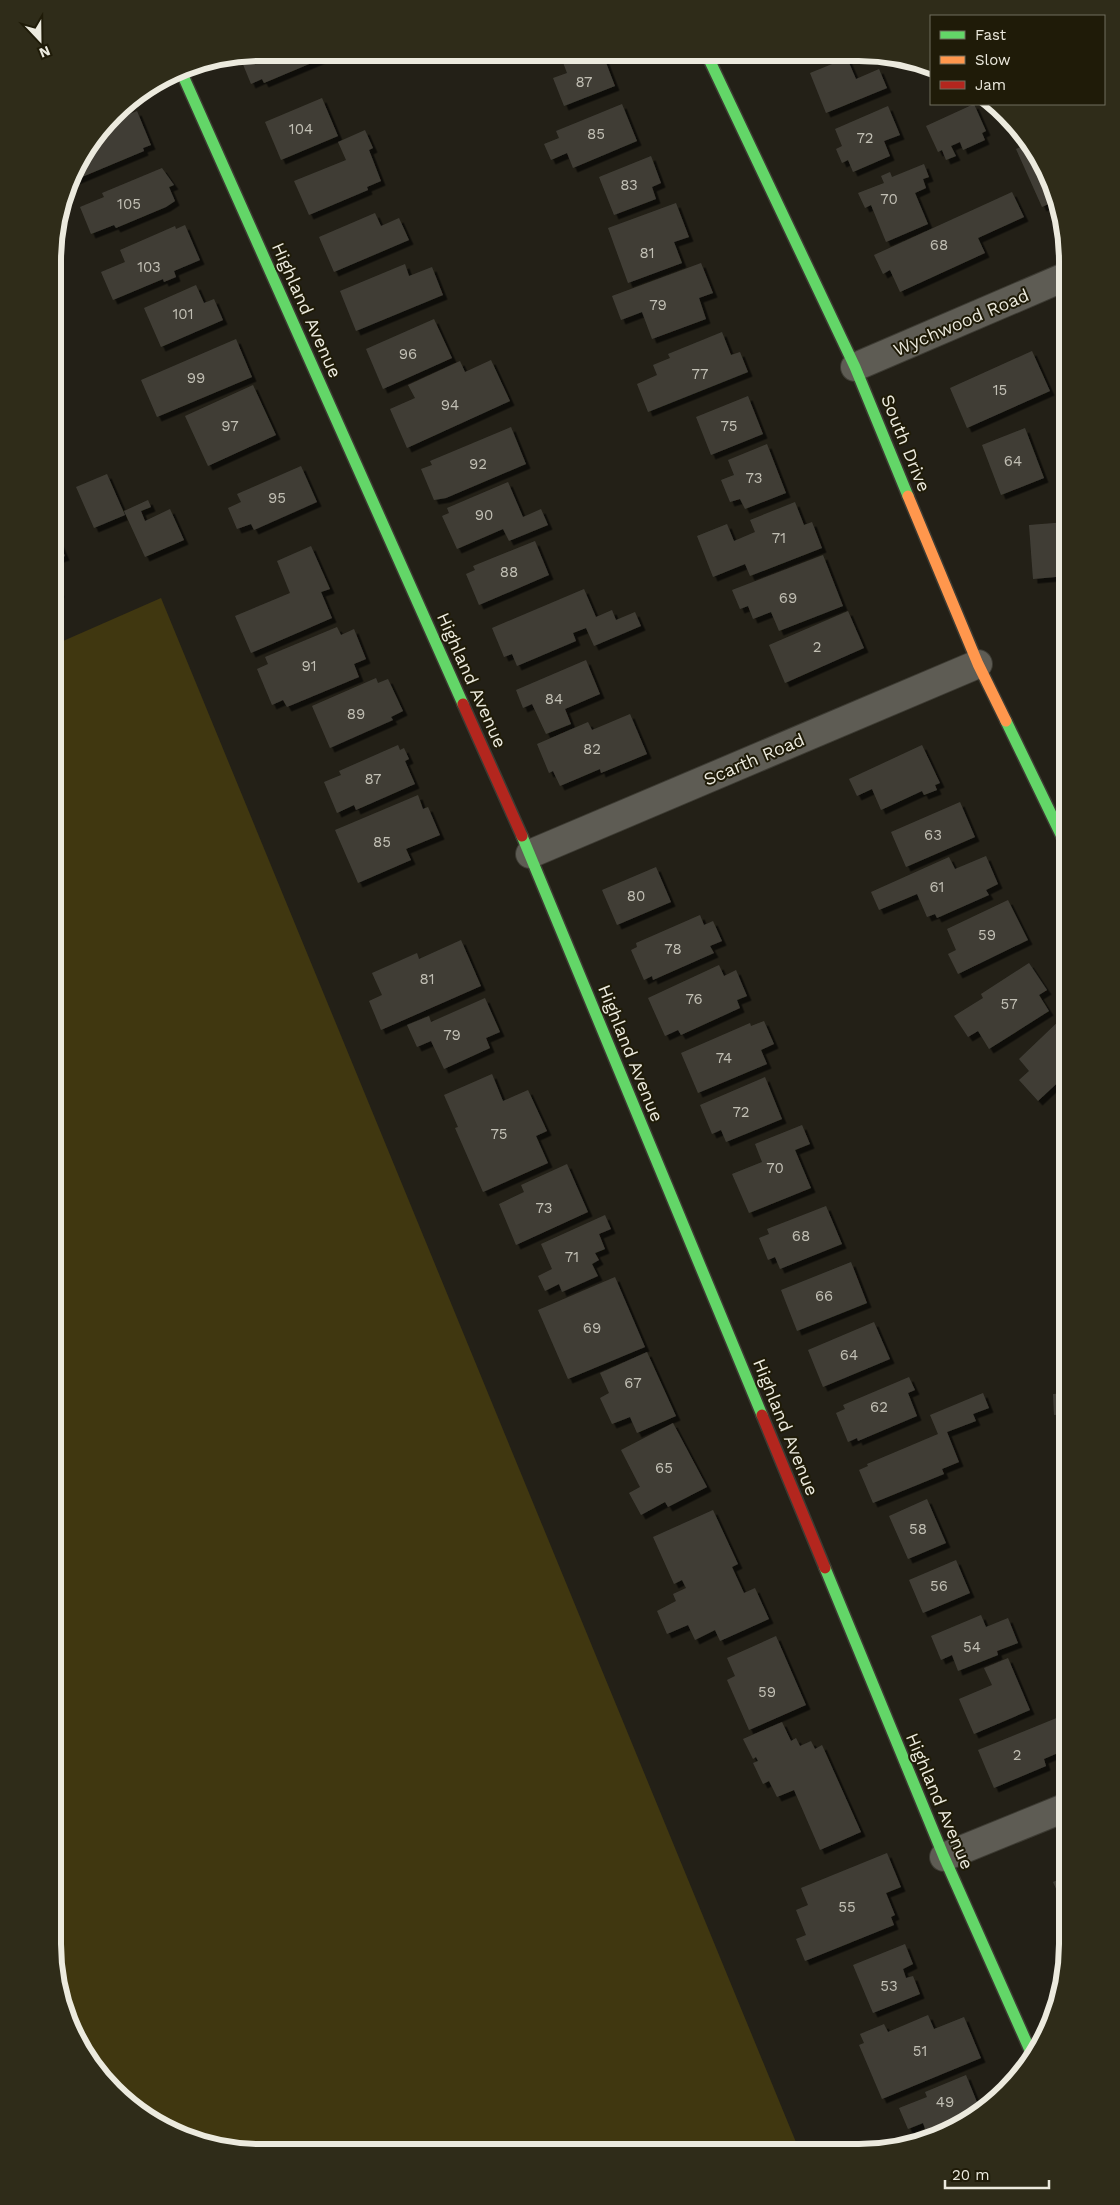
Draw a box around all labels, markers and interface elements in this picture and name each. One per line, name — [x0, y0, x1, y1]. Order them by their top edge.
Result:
north arrow — [15, 15, 65, 65]
legend — [930, 15, 1105, 105]
text: Fast — [975, 26, 1007, 44]
text: N — [37, 43, 53, 61]
text: Slow — [975, 51, 1011, 69]
house number: 87 — [575, 73, 593, 91]
text: Jam — [975, 76, 1006, 94]
house number: 104 — [289, 120, 313, 138]
house number: 85 — [587, 125, 605, 143]
house number: 72 — [856, 129, 874, 147]
house number: 83 — [620, 176, 638, 194]
house number: 70 — [880, 190, 898, 208]
house number: 105 — [117, 195, 141, 213]
house number: 68 — [930, 236, 948, 254]
street label: Highland Avenue — [268, 239, 346, 381]
house number: 81 — [639, 244, 655, 262]
house number: 103 — [137, 258, 161, 276]
street label: Wychwood Road — [890, 284, 1032, 360]
house number: 79 — [649, 296, 667, 314]
house number: 101 — [172, 305, 194, 323]
house number: 96 — [399, 345, 417, 363]
house number: 77 — [692, 365, 708, 383]
house number: 99 — [187, 369, 205, 387]
house number: 15 — [993, 381, 1007, 399]
street label: South Drive — [877, 391, 935, 495]
house number: 94 — [441, 396, 459, 414]
house number: 97 — [221, 417, 239, 435]
house number: 75 — [720, 417, 738, 435]
house number: 64 — [1004, 452, 1022, 470]
house number: 92 — [469, 455, 487, 473]
house number: 73 — [745, 469, 763, 487]
house number: 95 — [268, 489, 286, 507]
house number: 90 — [475, 506, 493, 524]
house number: 71 — [772, 529, 786, 547]
house number: 88 — [500, 563, 518, 581]
house number: 69 — [779, 589, 797, 607]
street label: Highland Avenue — [433, 609, 511, 751]
house number: 2 — [813, 638, 821, 656]
house number: 91 — [301, 657, 317, 675]
house number: 84 — [545, 690, 563, 708]
house number: 89 — [347, 705, 365, 723]
street label: Scarth Road — [700, 728, 808, 790]
house number: 82 — [583, 740, 601, 758]
house number: 87 — [364, 770, 382, 788]
house number: 63 — [924, 826, 942, 844]
house number: 85 — [373, 833, 391, 851]
house number: 61 — [930, 878, 944, 896]
house number: 80 — [627, 887, 645, 905]
house number: 59 — [978, 926, 996, 944]
house number: 78 — [664, 940, 682, 958]
house number: 81 — [419, 970, 435, 988]
street label: Highland Avenue — [594, 981, 668, 1125]
house number: 76 — [685, 990, 703, 1008]
house number: 57 — [1000, 995, 1018, 1013]
house number: 79 — [443, 1026, 461, 1044]
house number: 74 — [716, 1049, 732, 1067]
house number: 72 — [732, 1103, 750, 1121]
house number: 75 — [490, 1125, 508, 1143]
house number: 70 — [766, 1159, 784, 1177]
house number: 73 — [535, 1199, 553, 1217]
house number: 68 — [792, 1227, 810, 1245]
house number: 71 — [565, 1248, 579, 1266]
house number: 66 — [815, 1287, 833, 1305]
house number: 69 — [583, 1319, 601, 1337]
house number: 64 — [840, 1346, 858, 1364]
street label: Highland Avenue — [749, 1355, 823, 1499]
house number: 67 — [624, 1374, 642, 1392]
house number: 62 — [870, 1398, 888, 1416]
house number: 65 — [655, 1459, 673, 1477]
house number: 58 — [909, 1520, 927, 1538]
house number: 56 — [930, 1577, 948, 1595]
house number: 54 — [963, 1638, 981, 1656]
house number: 59 — [758, 1683, 776, 1701]
street label: Highland Avenue — [902, 1730, 978, 1872]
house number: 2 — [1013, 1746, 1021, 1764]
house number: 55 — [838, 1898, 856, 1916]
house number: 53 — [880, 1977, 898, 1995]
house number: 51 — [913, 2042, 927, 2060]
house number: 49 — [936, 2093, 954, 2111]
scale bar — [945, 2158, 1049, 2190]
text: 20 m — [952, 2166, 990, 2184]

